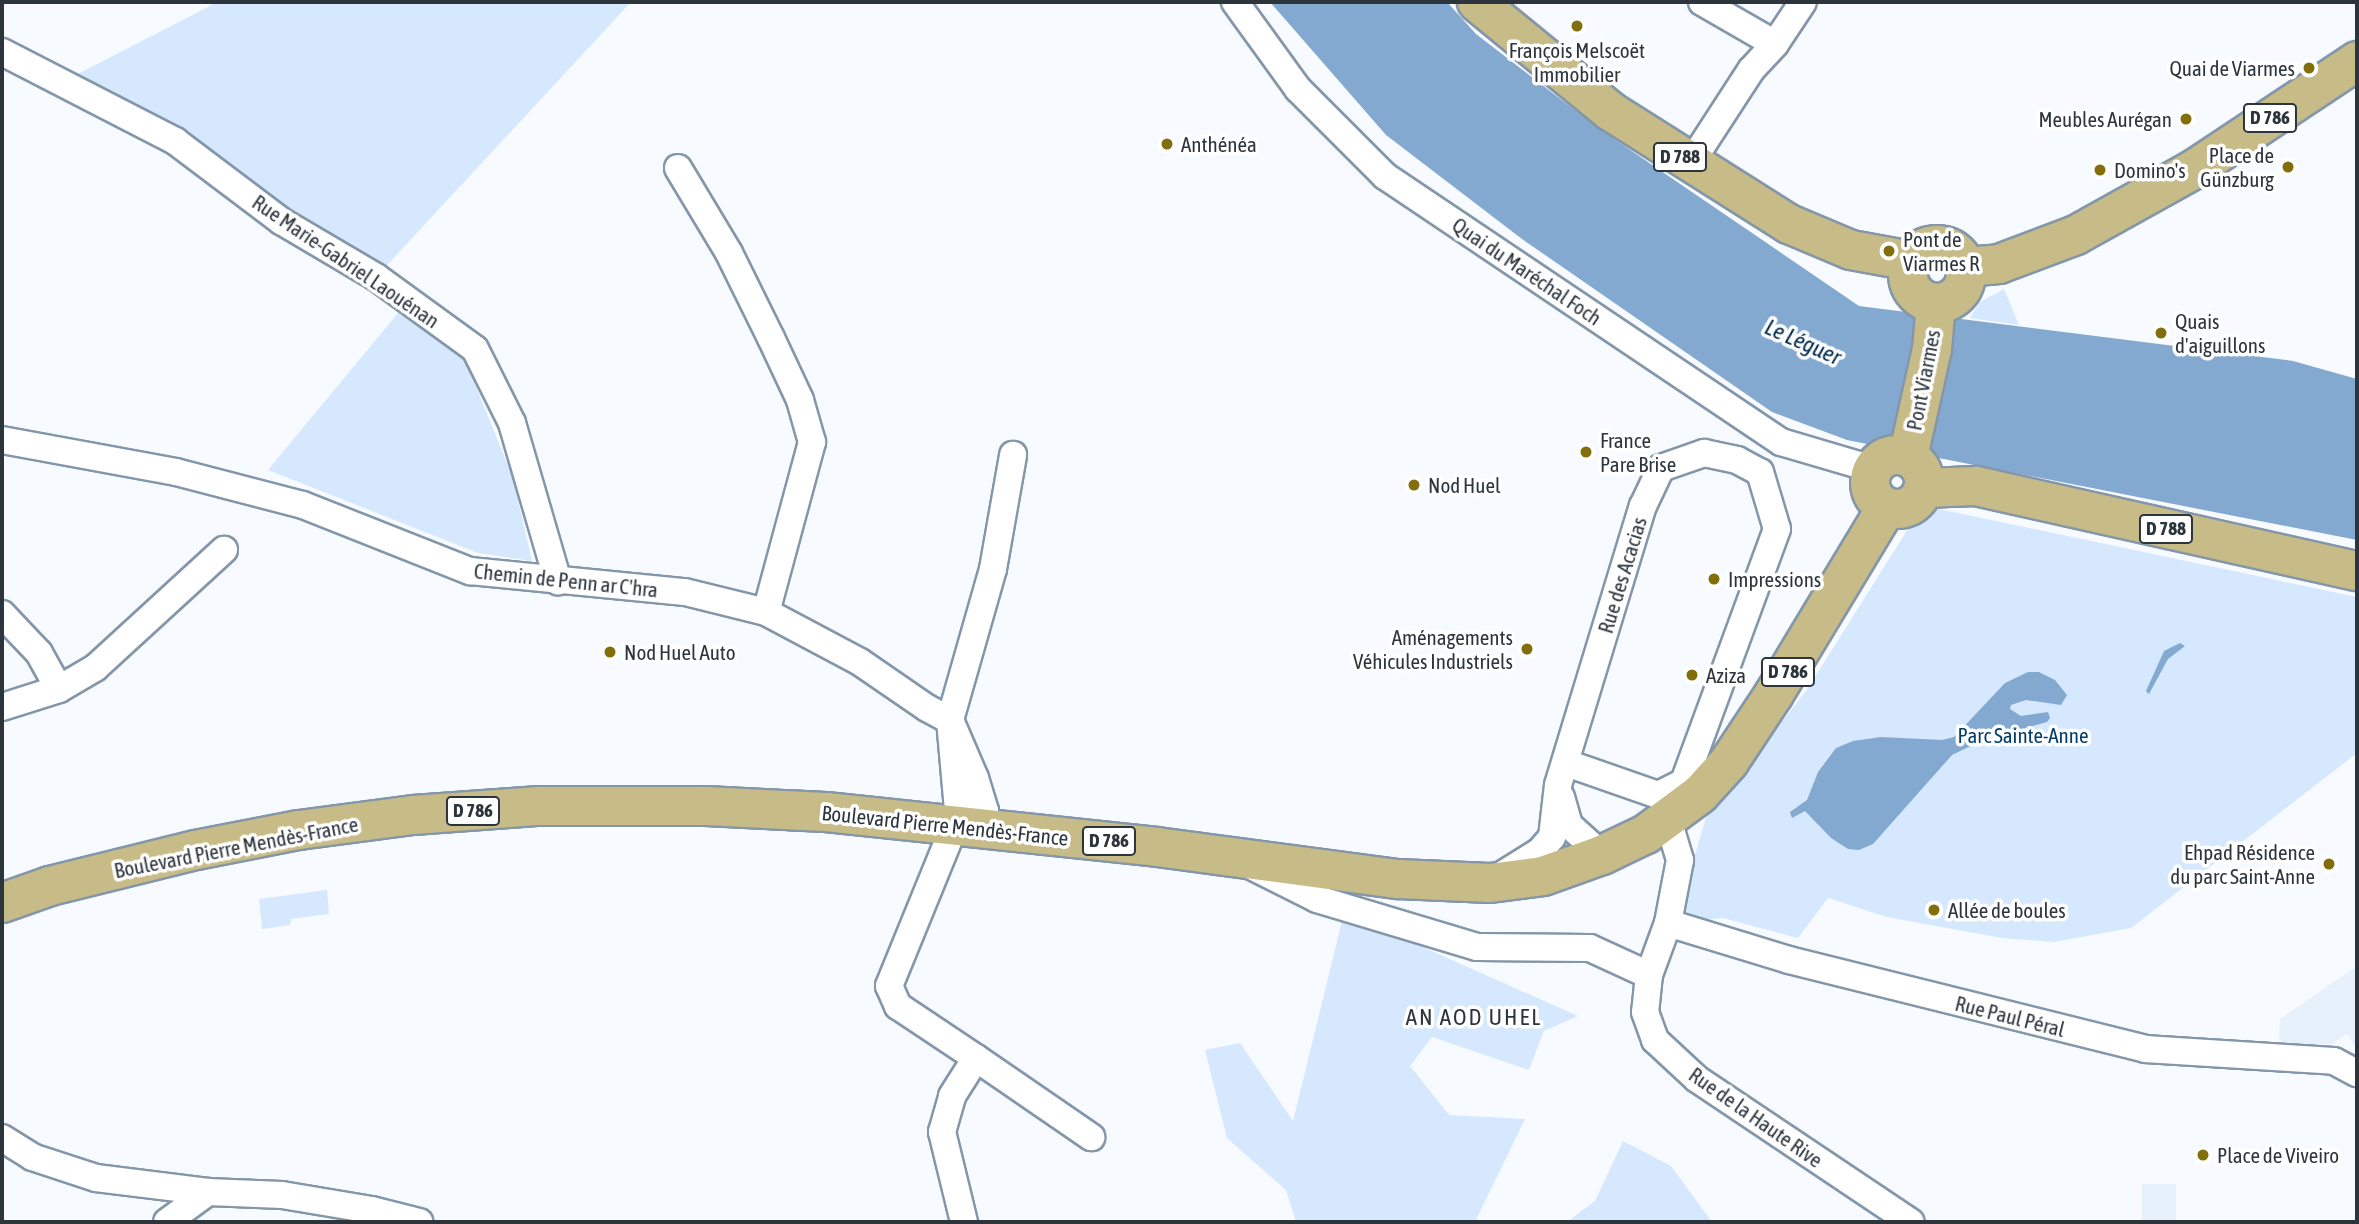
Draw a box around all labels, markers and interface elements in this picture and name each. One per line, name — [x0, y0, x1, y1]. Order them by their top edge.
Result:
marker: François Melscoët Immobilier — [1569, 18, 1585, 34]
place label: François Melscoët Immobilier — [1509, 37, 1645, 87]
place label: Quai de Viarmes — [2170, 55, 2295, 81]
marker: Quai de Viarmes — [2301, 60, 2317, 76]
road number: D 786 — [2242, 102, 2298, 134]
place label: Meubles Aurégan — [2038, 106, 2172, 132]
marker: Meubles Aurégan — [2178, 111, 2194, 127]
place label: Anthénéa — [1181, 131, 1257, 157]
marker: Anthénéa — [1159, 136, 1175, 152]
road number: D 788 — [1652, 141, 1708, 172]
place label: Place de Günzburg — [2200, 142, 2274, 192]
place label: Domino's — [2114, 157, 2186, 183]
marker: Place de Günzburg — [2280, 159, 2296, 175]
marker: Domino's — [2092, 162, 2108, 178]
street label: Rue Marie-Gabriel Laouénan — [248, 189, 444, 333]
street label: Quai du Maréchal Foch — [1448, 212, 1606, 330]
place label: Pont de Viarmes R — [1903, 226, 1980, 276]
marker: Pont de Viarmes R — [1881, 243, 1897, 259]
place label: Quais d'aiguillons — [2175, 308, 2265, 358]
water label: Le Léguer — [1761, 313, 1845, 371]
marker: Quais d'aiguillons — [2153, 325, 2169, 341]
street label: Pont Viarmes — [1901, 327, 1945, 433]
place label: France Pare Brise — [1600, 427, 1676, 477]
marker: France Pare Brise — [1578, 444, 1594, 460]
place label: Nod Huel — [1428, 472, 1501, 498]
marker: Nod Huel — [1406, 477, 1422, 493]
street label: Rue des Acacias — [1592, 514, 1652, 636]
road number: D 788 — [2138, 514, 2194, 544]
street label: Chemin de Penn ar C'hra — [473, 558, 659, 602]
place label: Impressions — [1728, 566, 1821, 592]
marker: Impressions — [1706, 571, 1722, 587]
place label: Aménagements Véhicules Industriels — [1353, 624, 1513, 674]
place label: Nod Huel Auto — [624, 639, 736, 665]
marker: Aménagements Véhicules Industriels — [1519, 641, 1535, 657]
marker: Nod Huel Auto — [602, 644, 618, 660]
road number: D 786 — [1760, 656, 1816, 688]
place label: Aziza — [1706, 662, 1746, 688]
marker: Aziza — [1684, 667, 1700, 683]
park label: Parc Sainte-Anne — [1958, 722, 2088, 748]
road number: D 786 — [445, 796, 501, 826]
street label: Boulevard Pierre Mendès-France — [820, 800, 1070, 850]
street label: Boulevard Pierre Mendès-France — [112, 811, 360, 883]
road number: D 786 — [1081, 826, 1137, 856]
place label: Ehpad Résidence du parc Saint-Anne — [2170, 839, 2315, 889]
marker: Ehpad Résidence du parc Saint-Anne — [2321, 856, 2337, 872]
place label: Allée de boules — [1948, 897, 2066, 923]
marker: Allée de boules — [1926, 902, 1942, 918]
street label: Rue Paul Péral — [1953, 990, 2067, 1042]
district label: AN AOD UHEL — [1407, 1003, 1541, 1031]
street label: Rue de la Haute Rive — [1684, 1062, 1828, 1172]
place label: Place de Viveiro — [2217, 1142, 2339, 1168]
marker: Place de Viveiro — [2195, 1147, 2211, 1163]

